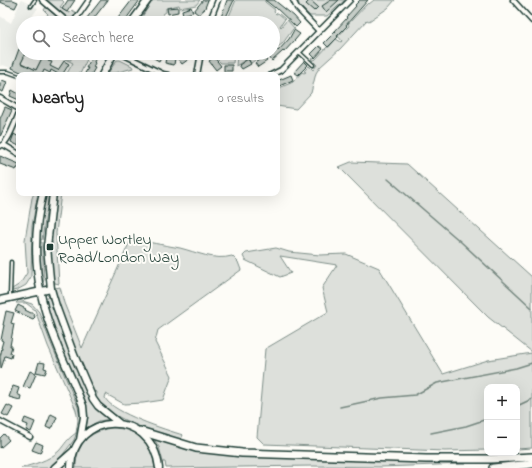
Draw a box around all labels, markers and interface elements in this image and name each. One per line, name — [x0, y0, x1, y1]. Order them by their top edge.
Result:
search box — [16, 16, 280, 60]
icon: search — [30, 27, 52, 49]
text: Search here — [62, 27, 134, 49]
text: Nearby — [32, 86, 84, 111]
text: 0 results — [218, 89, 264, 108]
place label: Upper Wortley Road/London Way — [58, 228, 179, 270]
marker: Upper Wortley Road/London Way — [45, 242, 55, 252]
map controls — [484, 384, 520, 456]
button: + — [484, 384, 520, 420]
button: − — [484, 420, 520, 456]

